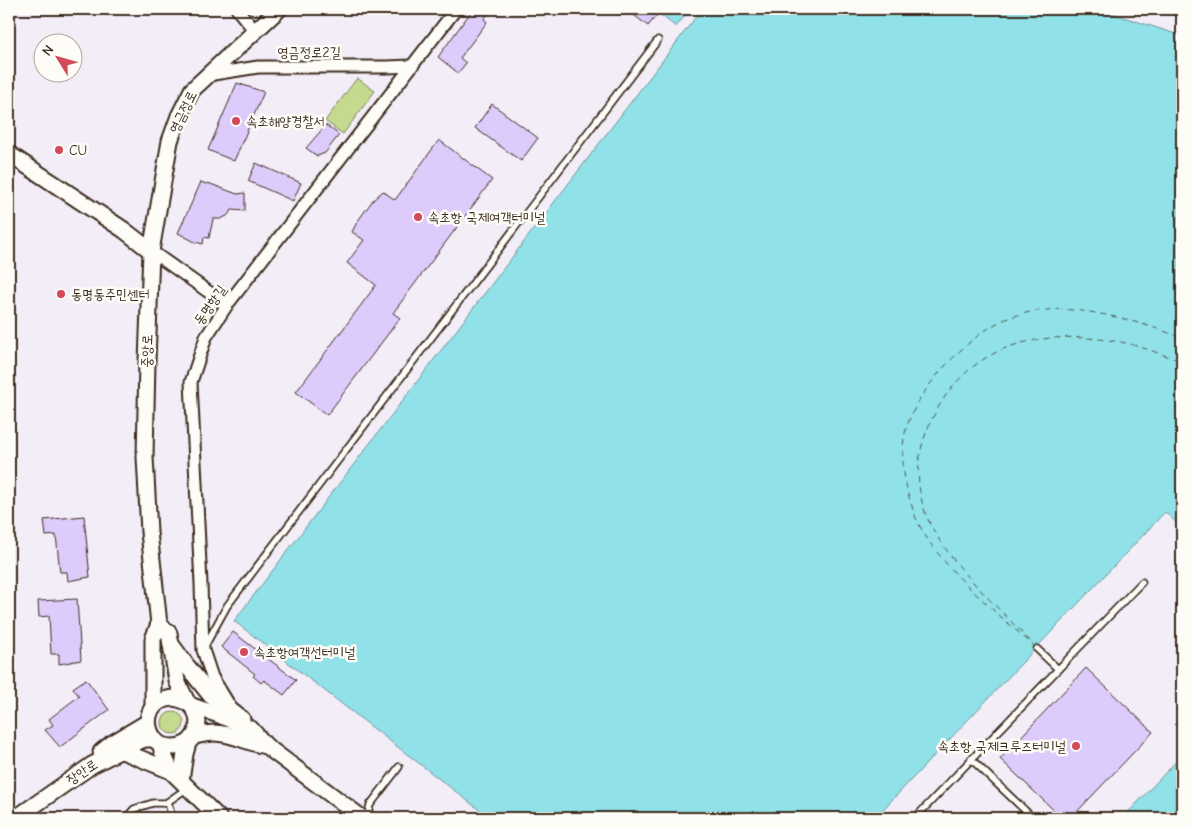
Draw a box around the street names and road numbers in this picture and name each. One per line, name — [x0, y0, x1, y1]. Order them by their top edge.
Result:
street label: 영금정로2길 — [277, 44, 342, 61]
street label: 영금정로 — [165, 88, 201, 136]
street label: 동명항길 — [190, 281, 230, 328]
street label: 중앙로 — [138, 334, 156, 368]
street label: 장안로 — [63, 756, 101, 788]

